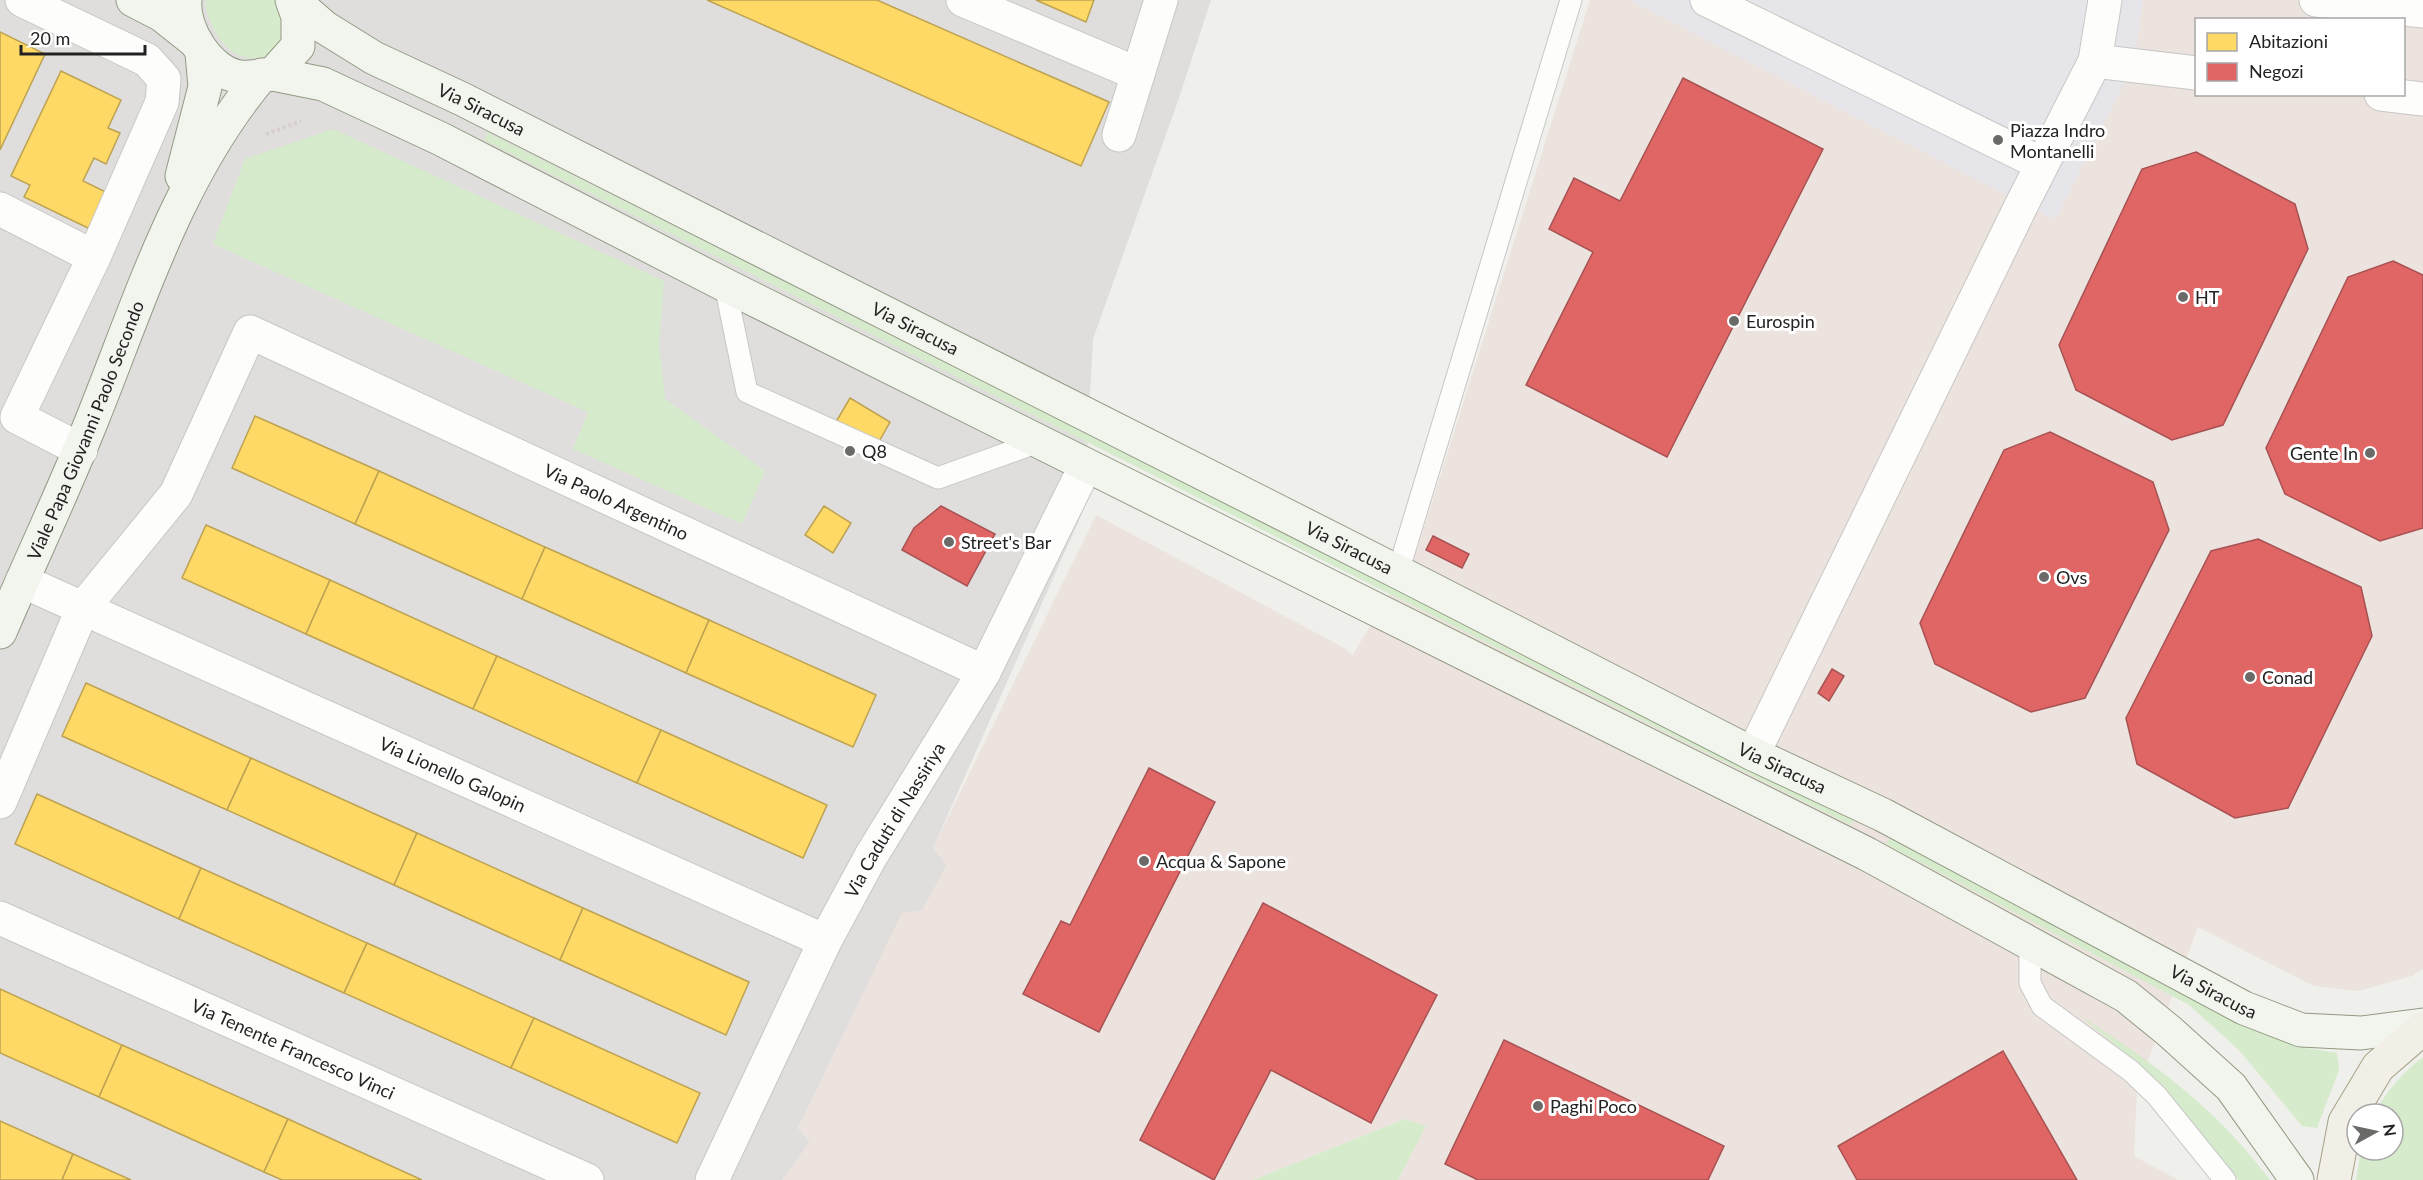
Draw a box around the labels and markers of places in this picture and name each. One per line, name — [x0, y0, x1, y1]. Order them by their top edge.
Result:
place label: Piazza Indro Montanelli — [2010, 119, 2105, 162]
marker: Piazza Indro Montanelli — [1991, 133, 2005, 147]
place label: HT — [2195, 286, 2220, 308]
marker: HT — [2176, 290, 2190, 304]
place label: Eurospin — [1746, 310, 1815, 332]
marker: Eurospin — [1727, 314, 1741, 328]
place label: Q8 — [862, 440, 887, 462]
place label: Gente In — [2290, 442, 2358, 464]
marker: Q8 — [843, 444, 857, 458]
marker: Gente In — [2363, 446, 2377, 460]
place label: Street's Bar — [961, 531, 1052, 553]
marker: Street's Bar — [942, 535, 956, 549]
place label: Ovs — [2056, 566, 2087, 588]
marker: Ovs — [2037, 570, 2051, 584]
place label: Conad — [2262, 666, 2313, 688]
marker: Conad — [2243, 670, 2257, 684]
place label: Acqua & Sapone — [1156, 850, 1286, 872]
marker: Acqua & Sapone — [1137, 854, 1151, 868]
place label: Paghi Poco — [1550, 1095, 1637, 1117]
marker: Paghi Poco — [1531, 1099, 1545, 1113]

